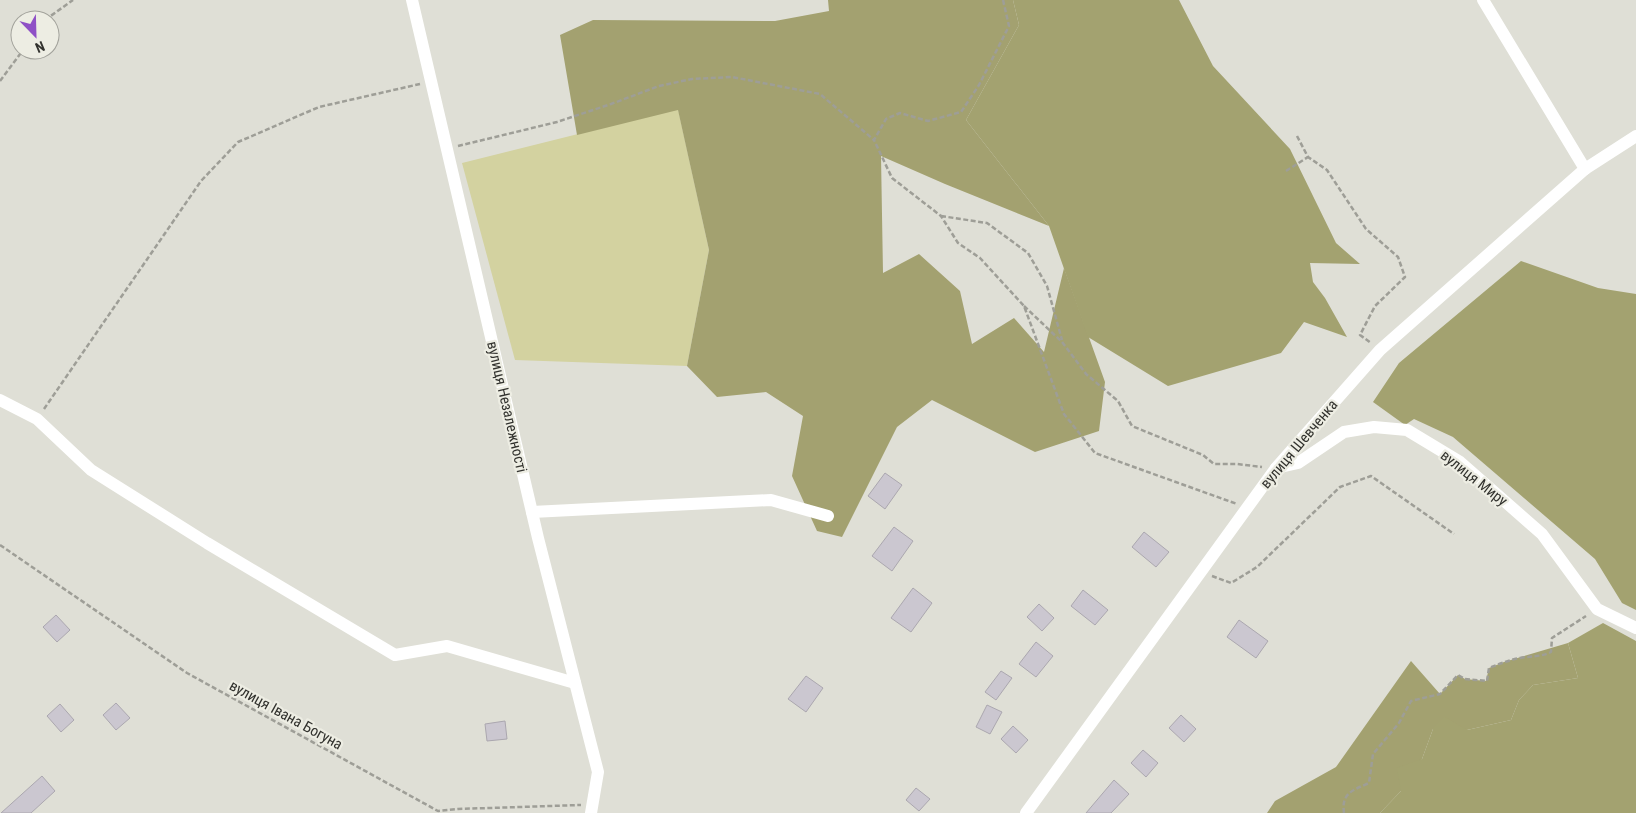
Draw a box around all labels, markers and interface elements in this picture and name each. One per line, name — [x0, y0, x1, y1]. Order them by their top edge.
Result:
north arrow — [10, 10, 60, 60]
text: N — [33, 38, 47, 56]
street label: вулиця Незалежності — [483, 340, 531, 474]
street label: вулиця Шевченка — [1257, 396, 1341, 492]
street label: вулиця Миру — [1437, 446, 1511, 510]
street label: вулиця Івана Богуна — [226, 676, 346, 754]

